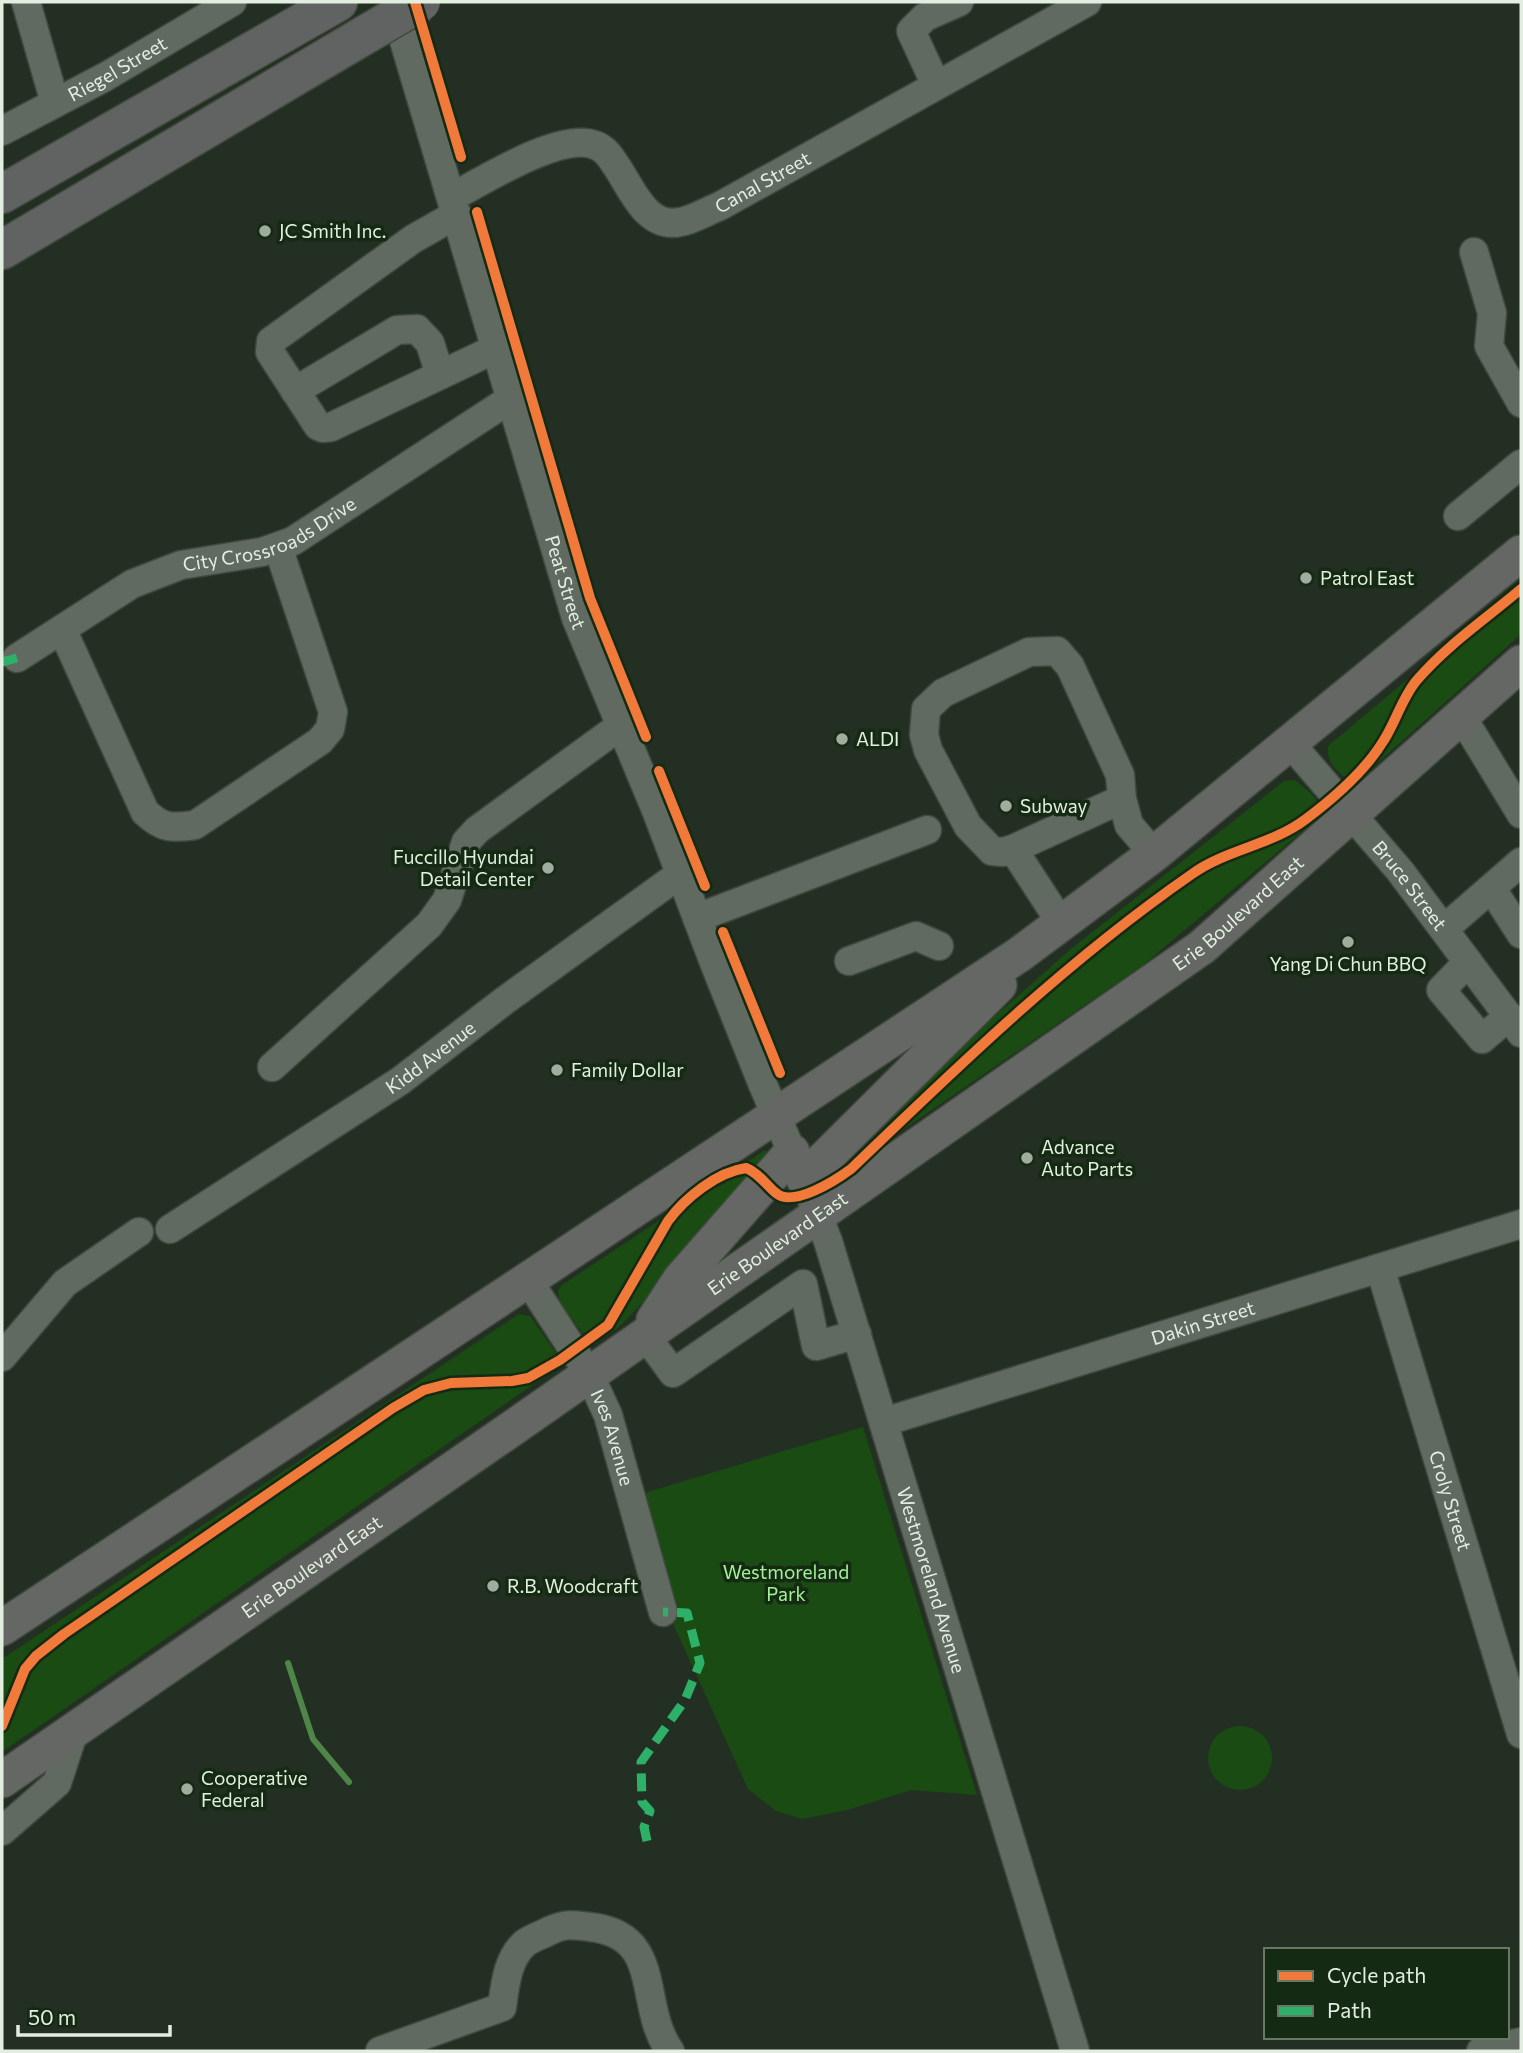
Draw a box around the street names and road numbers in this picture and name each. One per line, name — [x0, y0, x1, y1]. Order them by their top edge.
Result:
street label: Riegel Street — [64, 31, 171, 105]
street label: Canal Street — [710, 146, 814, 218]
street label: City Crossroads Drive — [181, 491, 360, 576]
street label: Peat Street — [541, 532, 591, 633]
street label: Bruce Street — [1368, 836, 1452, 935]
street label: Erie Boulevard East — [1168, 850, 1308, 975]
street label: Kidd Avenue — [381, 1016, 479, 1098]
street label: Erie Boulevard East — [703, 1186, 852, 1300]
street label: Dakin Street — [1148, 1295, 1258, 1349]
street label: Ives Avenue — [586, 1385, 639, 1488]
street label: Croly Street — [1425, 1447, 1477, 1554]
street label: Westmoreland Avenue — [893, 1484, 971, 1676]
street label: Erie Boulevard East — [237, 1510, 386, 1623]

